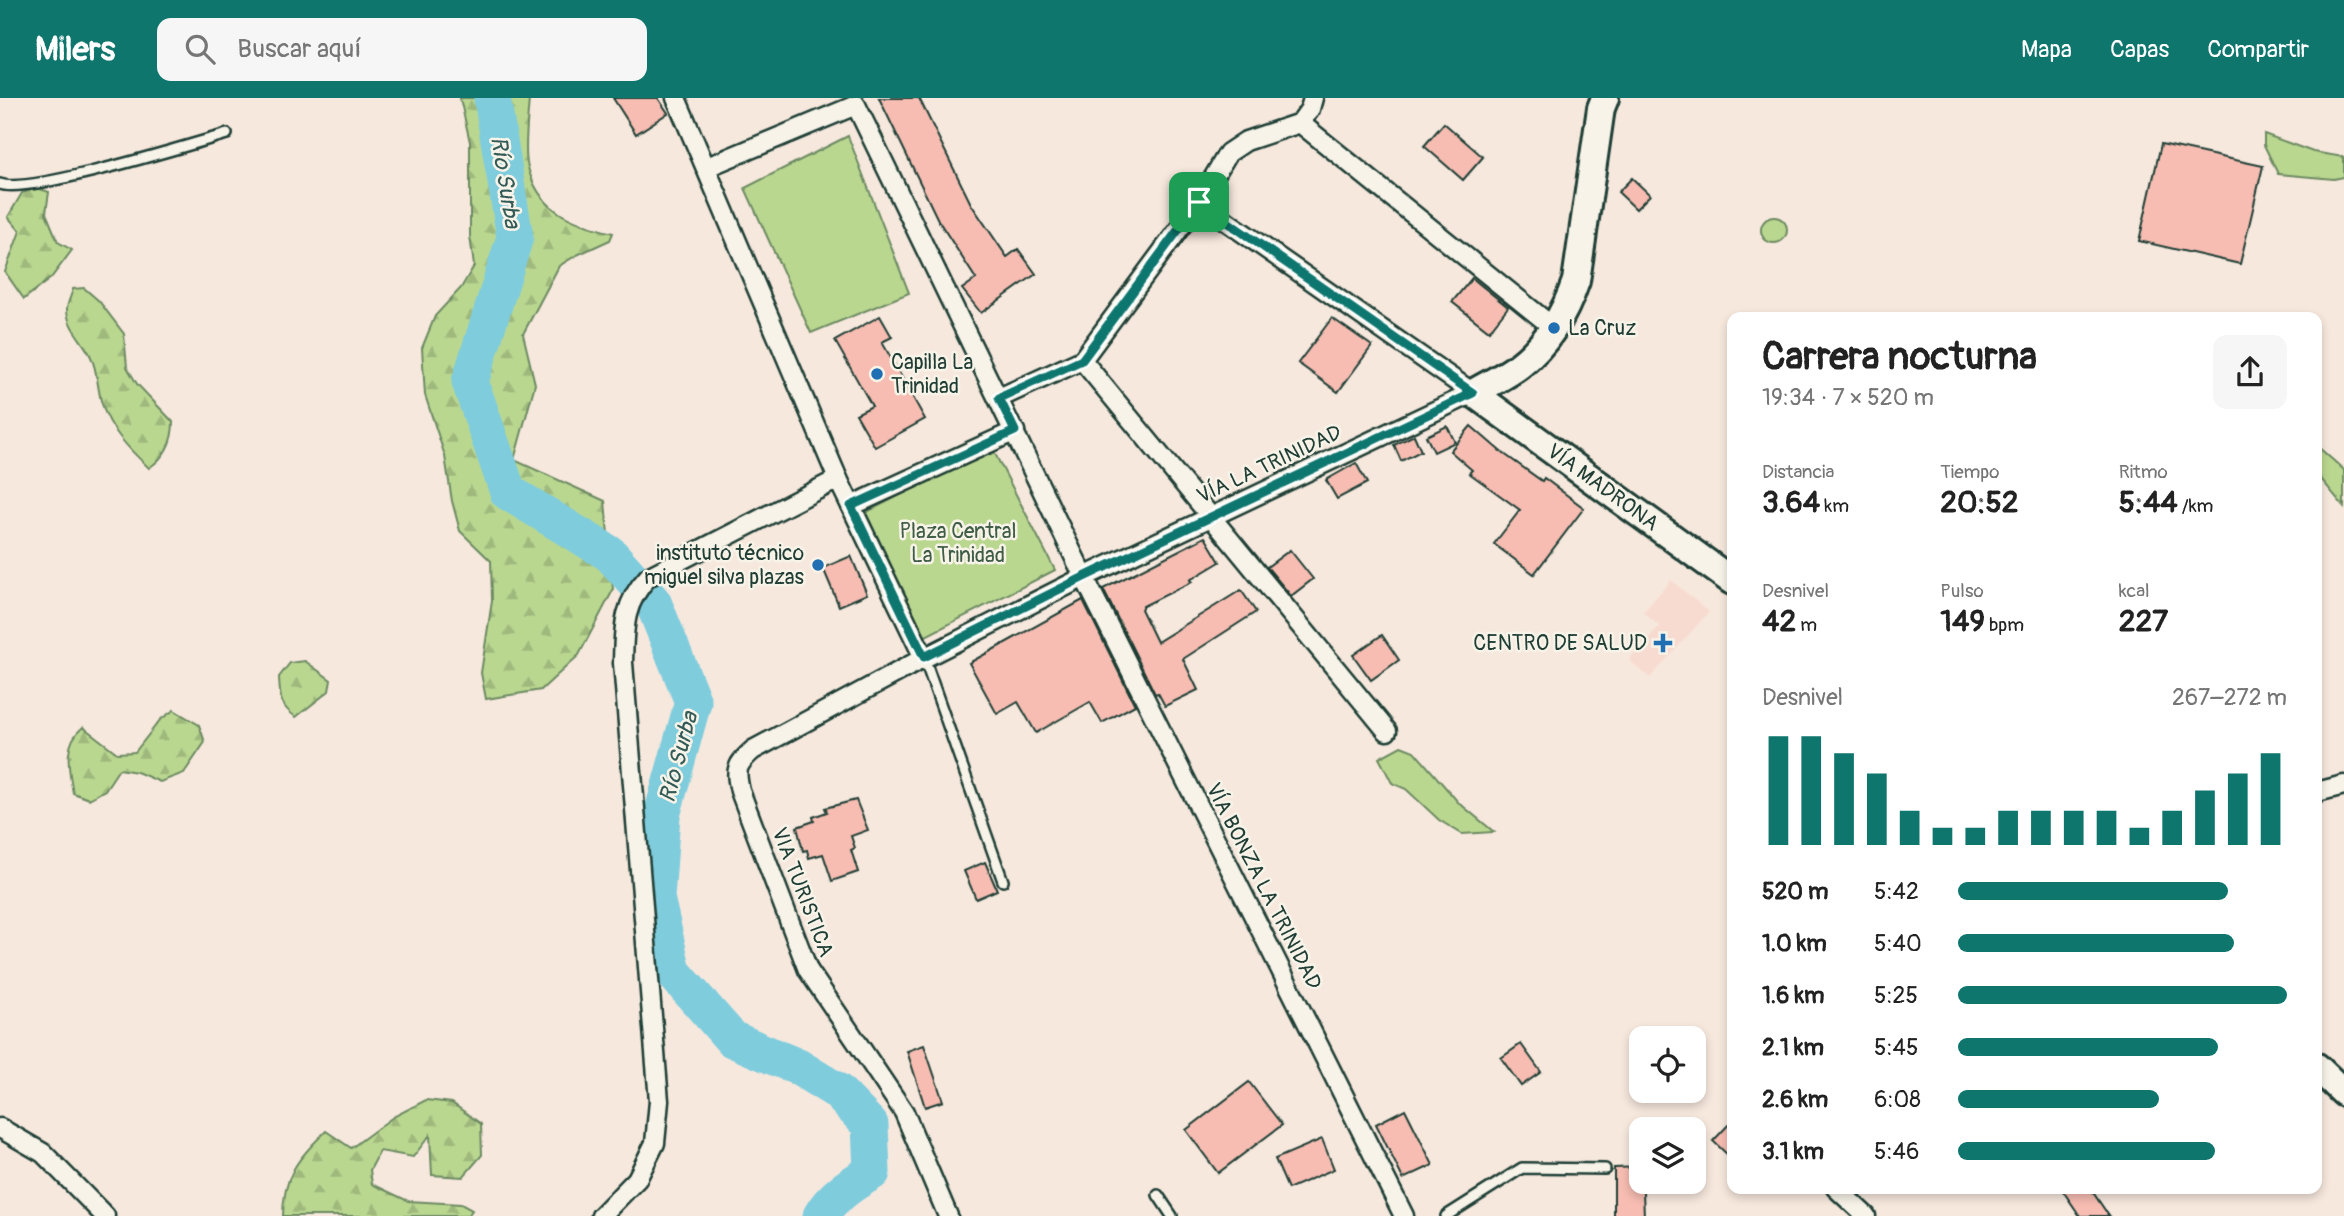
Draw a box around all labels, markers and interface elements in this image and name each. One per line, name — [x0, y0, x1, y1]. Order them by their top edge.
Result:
search box — [157, 18, 647, 81]
text: Milers — [35, 29, 115, 70]
icon: search — [181, 30, 219, 68]
text: Buscar aquí — [237, 33, 362, 65]
text: Mapa — [2021, 35, 2072, 64]
text: Capas — [2110, 35, 2169, 64]
text: Compartir — [2207, 35, 2309, 64]
water label: Río Surba — [484, 134, 527, 231]
pin — [1169, 172, 1229, 232]
icon: arrive — [1180, 183, 1218, 221]
place label: La Cruz — [1568, 315, 1636, 342]
marker: La Cruz — [1546, 320, 1562, 336]
text: Carrera nocturna — [1762, 333, 2037, 381]
button: share — [2213, 335, 2287, 409]
place label: Capilla La Trinidad — [891, 349, 973, 400]
marker: Capilla La Trinidad — [869, 366, 885, 382]
text: 19:34 · 7 × 520 m — [1762, 383, 1934, 412]
street label: VÍA LA TRINIDAD — [1193, 419, 1346, 510]
street label: VÍA MADRONA — [1541, 438, 1664, 537]
text: Distancia — [1762, 460, 1834, 484]
text: Tiempo — [1940, 460, 1999, 484]
text: Ritmo — [2119, 460, 2168, 484]
text: 3.64 — [1762, 484, 1820, 521]
text: 20:52 — [1940, 484, 2019, 521]
text: 5:44 — [2119, 484, 2178, 521]
text: km — [1820, 494, 1849, 518]
text: /km — [2178, 494, 2213, 518]
park label: Plaza Central La Trinidad — [900, 518, 1016, 569]
place label: instituto técnico miguel silva plazas — [644, 540, 805, 591]
marker: instituto técnico miguel silva plazas — [810, 557, 826, 573]
text: Desnivel — [1762, 579, 1829, 603]
text: Pulso — [1940, 579, 1984, 603]
text: kcal — [2119, 579, 2150, 603]
text: 42 — [1762, 603, 1796, 640]
text: 149 — [1940, 603, 1985, 640]
text: 227 — [2119, 603, 2168, 640]
text: m — [1796, 613, 1817, 637]
text: bpm — [1985, 613, 2024, 637]
place label: CENTRO DE SALUD — [1473, 630, 1647, 657]
marker: CENTRO DE SALUD — [1653, 633, 1673, 653]
text: Desnivel — [1762, 683, 1843, 712]
text: 267–272 m — [2172, 683, 2287, 712]
water label: Río Surba — [653, 708, 705, 805]
street label: VÍA BONZA LA TRINIDAD — [1200, 778, 1327, 994]
street label: VIA TURISTICA — [765, 824, 840, 961]
text: 520 m — [1762, 877, 1828, 906]
text: 5:42 — [1874, 877, 1919, 906]
text: 1.0 km — [1762, 929, 1827, 958]
text: 5:40 — [1874, 929, 1922, 958]
text: 1.6 km — [1762, 981, 1824, 1010]
text: 5:25 — [1874, 981, 1918, 1010]
map controls — [1629, 1026, 1706, 1194]
button: locate — [1629, 1026, 1706, 1103]
text: 2.1 km — [1762, 1033, 1824, 1062]
text: 5:45 — [1874, 1033, 1918, 1062]
text: 2.6 km — [1762, 1085, 1828, 1114]
text: 6:08 — [1874, 1085, 1921, 1114]
button: layers — [1629, 1117, 1706, 1194]
text: 3.1 km — [1762, 1137, 1824, 1166]
text: 5:46 — [1874, 1137, 1919, 1166]

